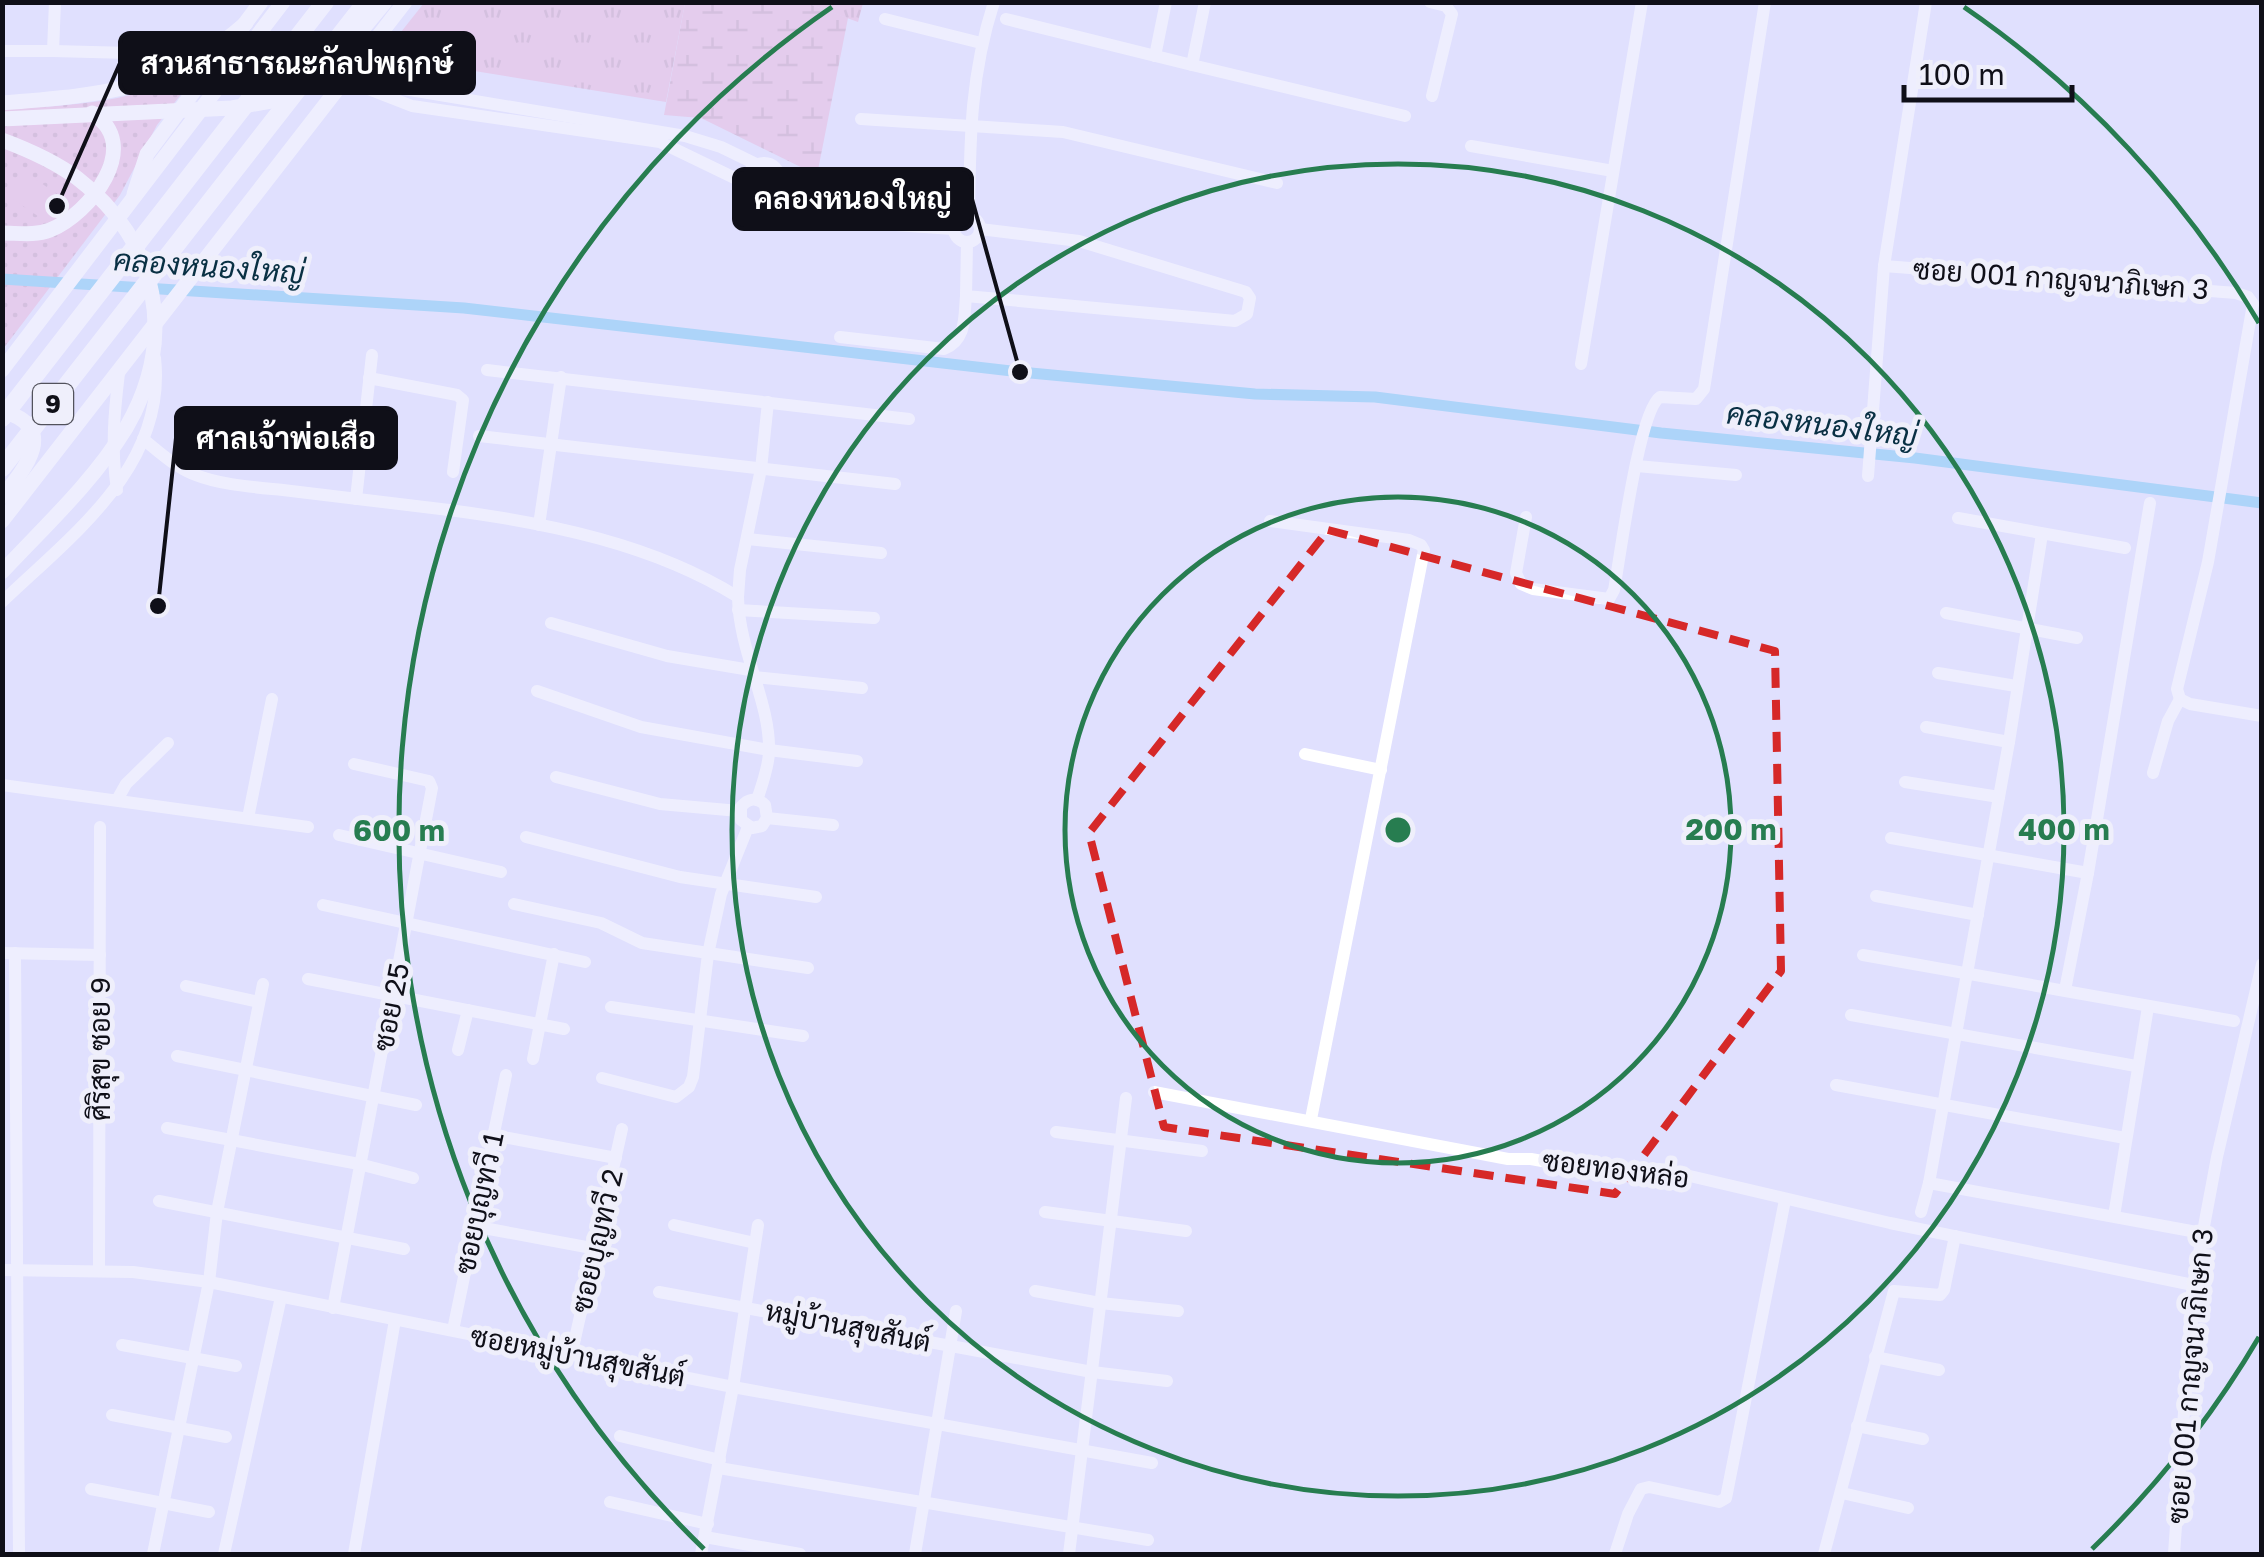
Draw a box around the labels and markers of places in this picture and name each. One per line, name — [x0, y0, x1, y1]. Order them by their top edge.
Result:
callout: สวนสาธารณะกัลปพฤกษ์ — [120, 33, 474, 93]
callout: คลองหนองใหญ่ — [734, 169, 972, 229]
callout: ศาลเจ้าพ่อเสือ — [176, 408, 396, 468]
centre of rings — [1380, 812, 1416, 848]

